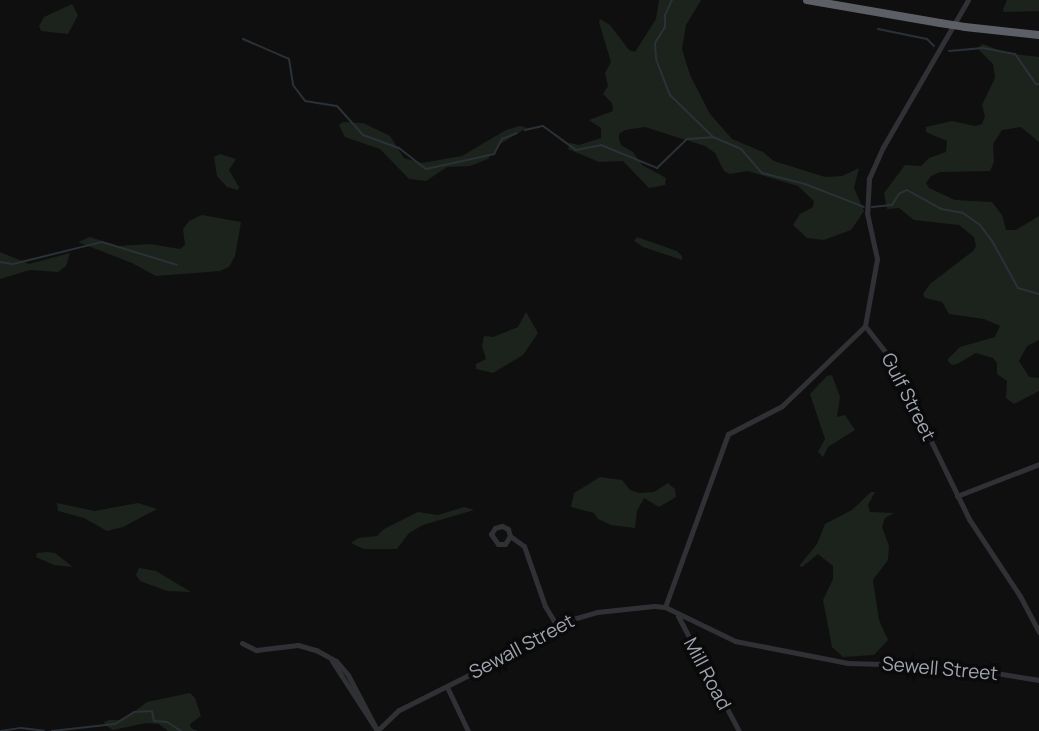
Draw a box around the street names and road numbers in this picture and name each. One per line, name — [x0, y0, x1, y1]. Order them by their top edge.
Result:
street label: Gulf Street — [876, 349, 940, 445]
street label: Sewall Street — [466, 610, 578, 684]
street label: Mill Road — [679, 634, 735, 714]
street label: Sewell Street — [881, 653, 999, 685]

